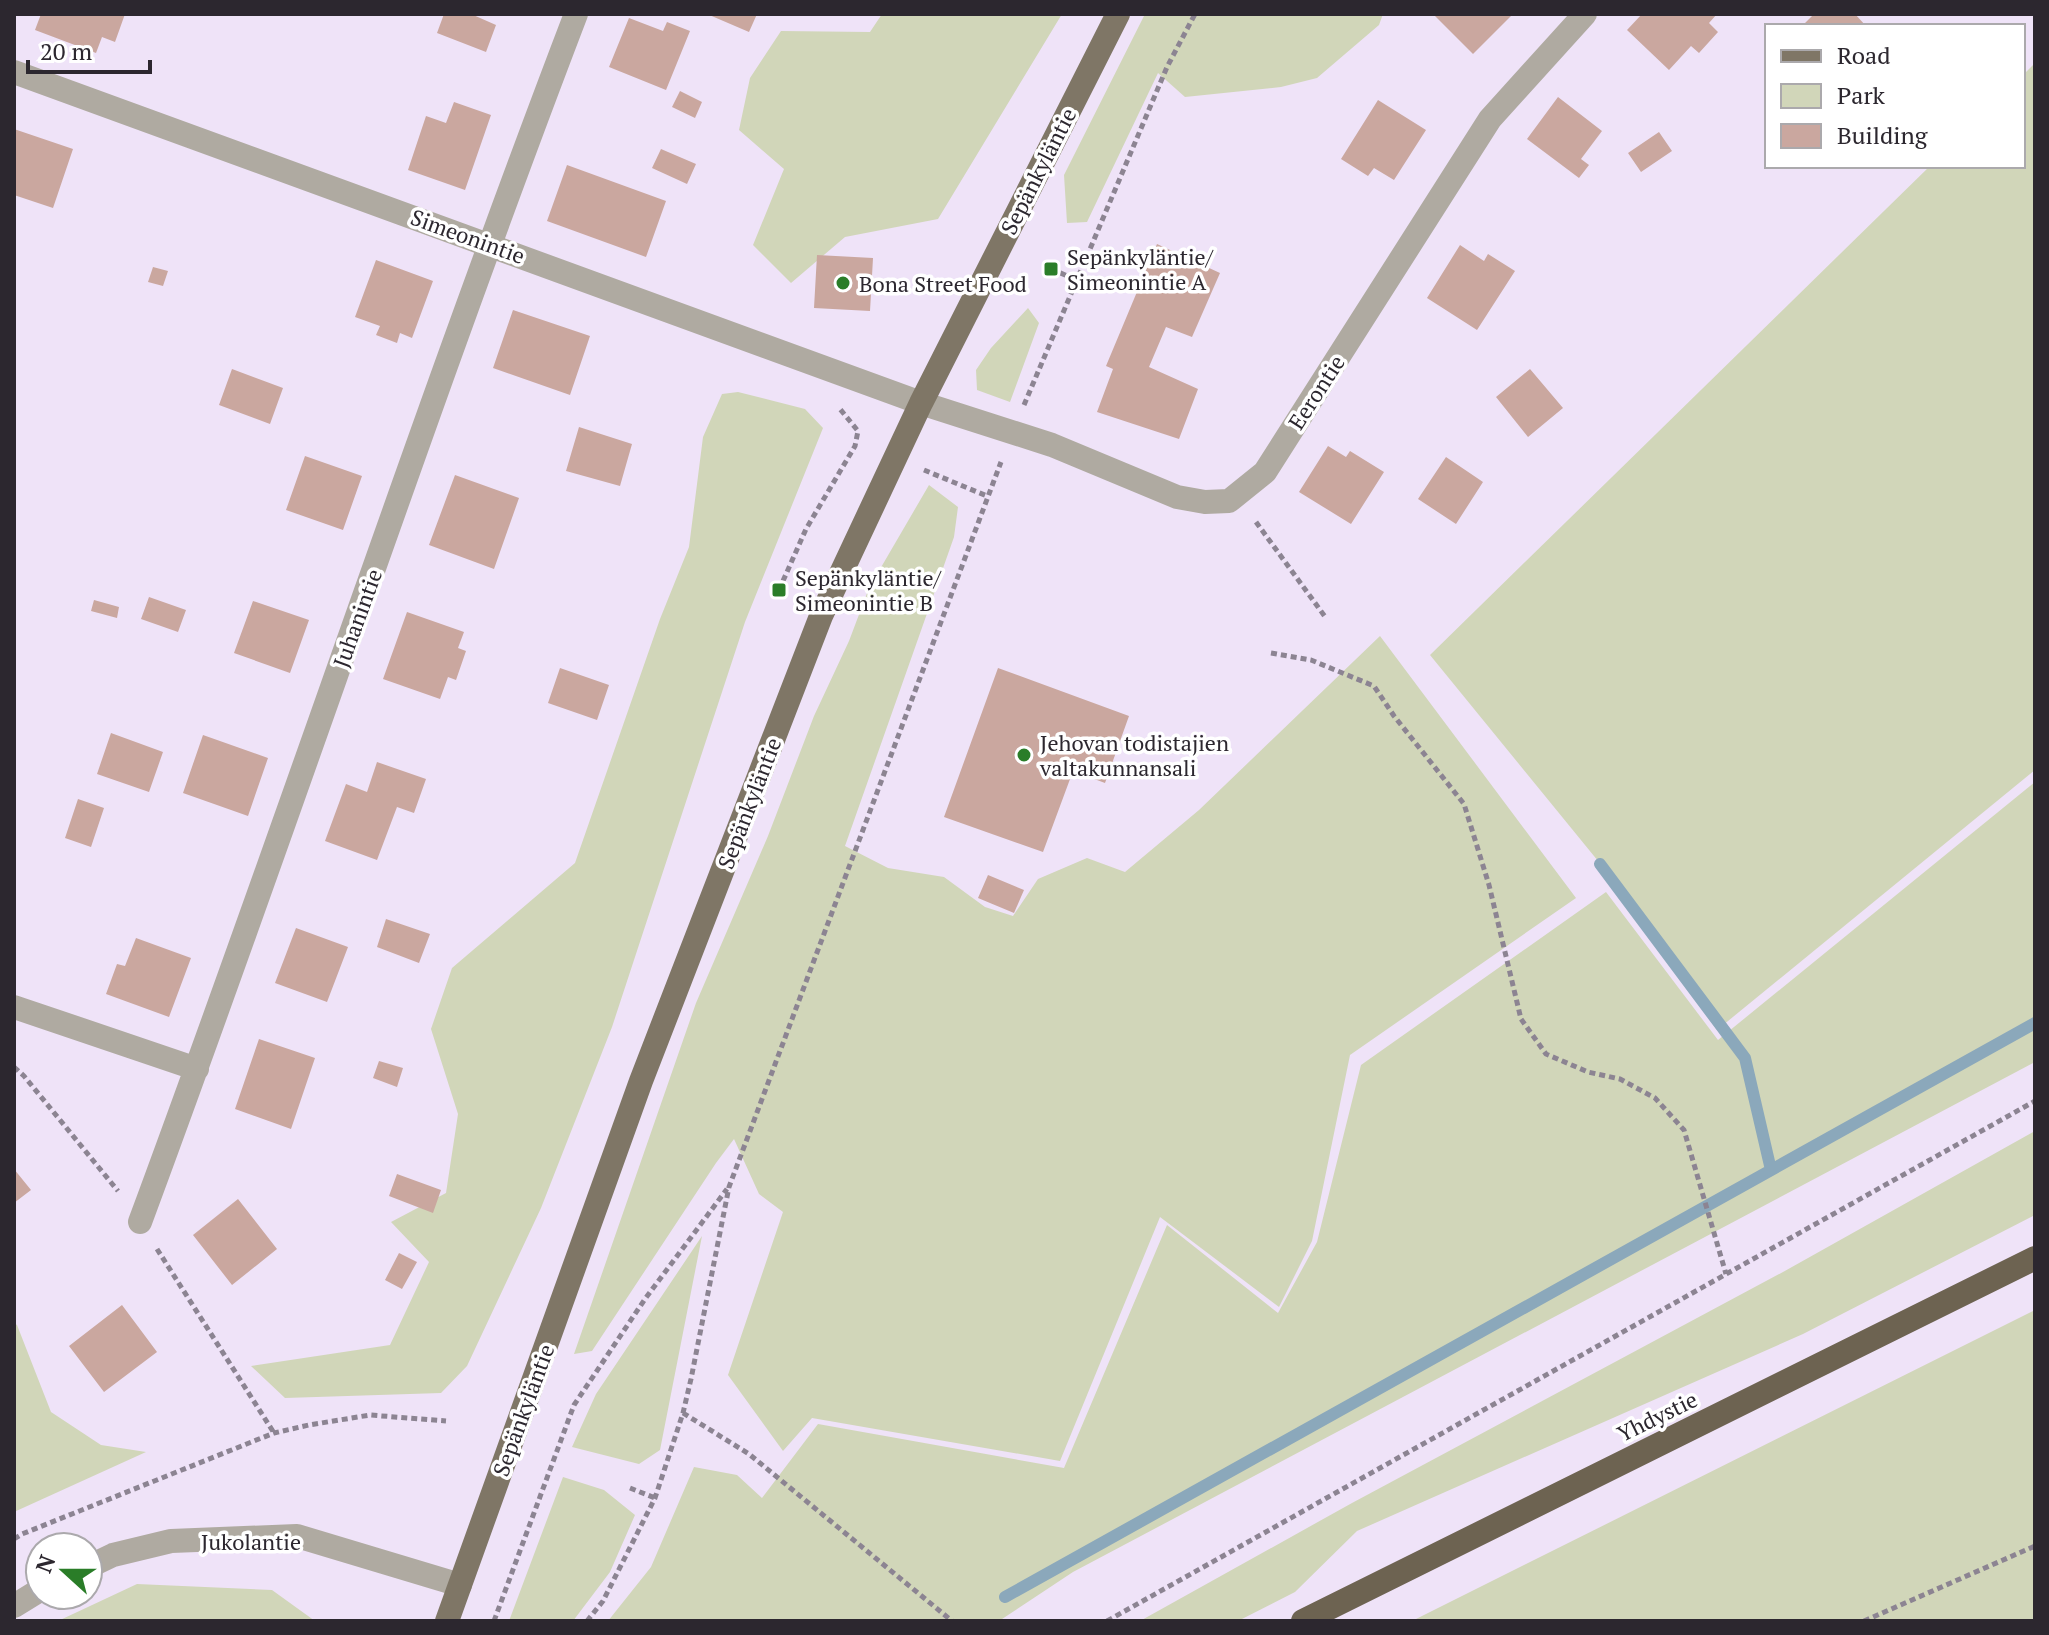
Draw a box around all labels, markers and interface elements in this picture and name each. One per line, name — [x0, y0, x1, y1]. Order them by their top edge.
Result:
scale bar — [28, 24, 150, 74]
legend — [1765, 24, 2025, 168]
text: 20 m — [40, 35, 92, 67]
text: Road — [1837, 39, 1891, 71]
text: Park — [1837, 79, 1886, 111]
street label: Sepänkyläntie — [994, 103, 1082, 239]
text: Building — [1837, 119, 1928, 151]
street label: Simeonintie — [407, 202, 529, 270]
place label: Sepänkyläntie/ Simeonintie A — [1067, 242, 1215, 296]
marker: Sepänkyläntie/ Simeonintie A — [1042, 260, 1060, 278]
place label: Bona Street Food — [859, 269, 1027, 298]
marker: Bona Street Food — [834, 274, 852, 292]
street label: Eerontie — [1281, 349, 1351, 435]
place label: Sepänkyläntie/ Simeonintie B — [795, 563, 943, 617]
street label: Juhanintie — [326, 565, 388, 671]
marker: Sepänkyläntie/ Simeonintie B — [770, 581, 788, 599]
place label: Jehovan todistajien valtakunnansali — [1039, 728, 1229, 782]
street label: Sepänkyläntie — [711, 733, 787, 873]
marker: Jehovan todistajien valtakunnansali — [1015, 746, 1033, 764]
street label: Sepänkyläntie — [486, 1340, 560, 1480]
street label: Yhdystie — [1612, 1384, 1702, 1448]
street label: Jukolantie — [201, 1527, 301, 1556]
north arrow — [24, 1531, 104, 1611]
text: N — [28, 1550, 62, 1577]

